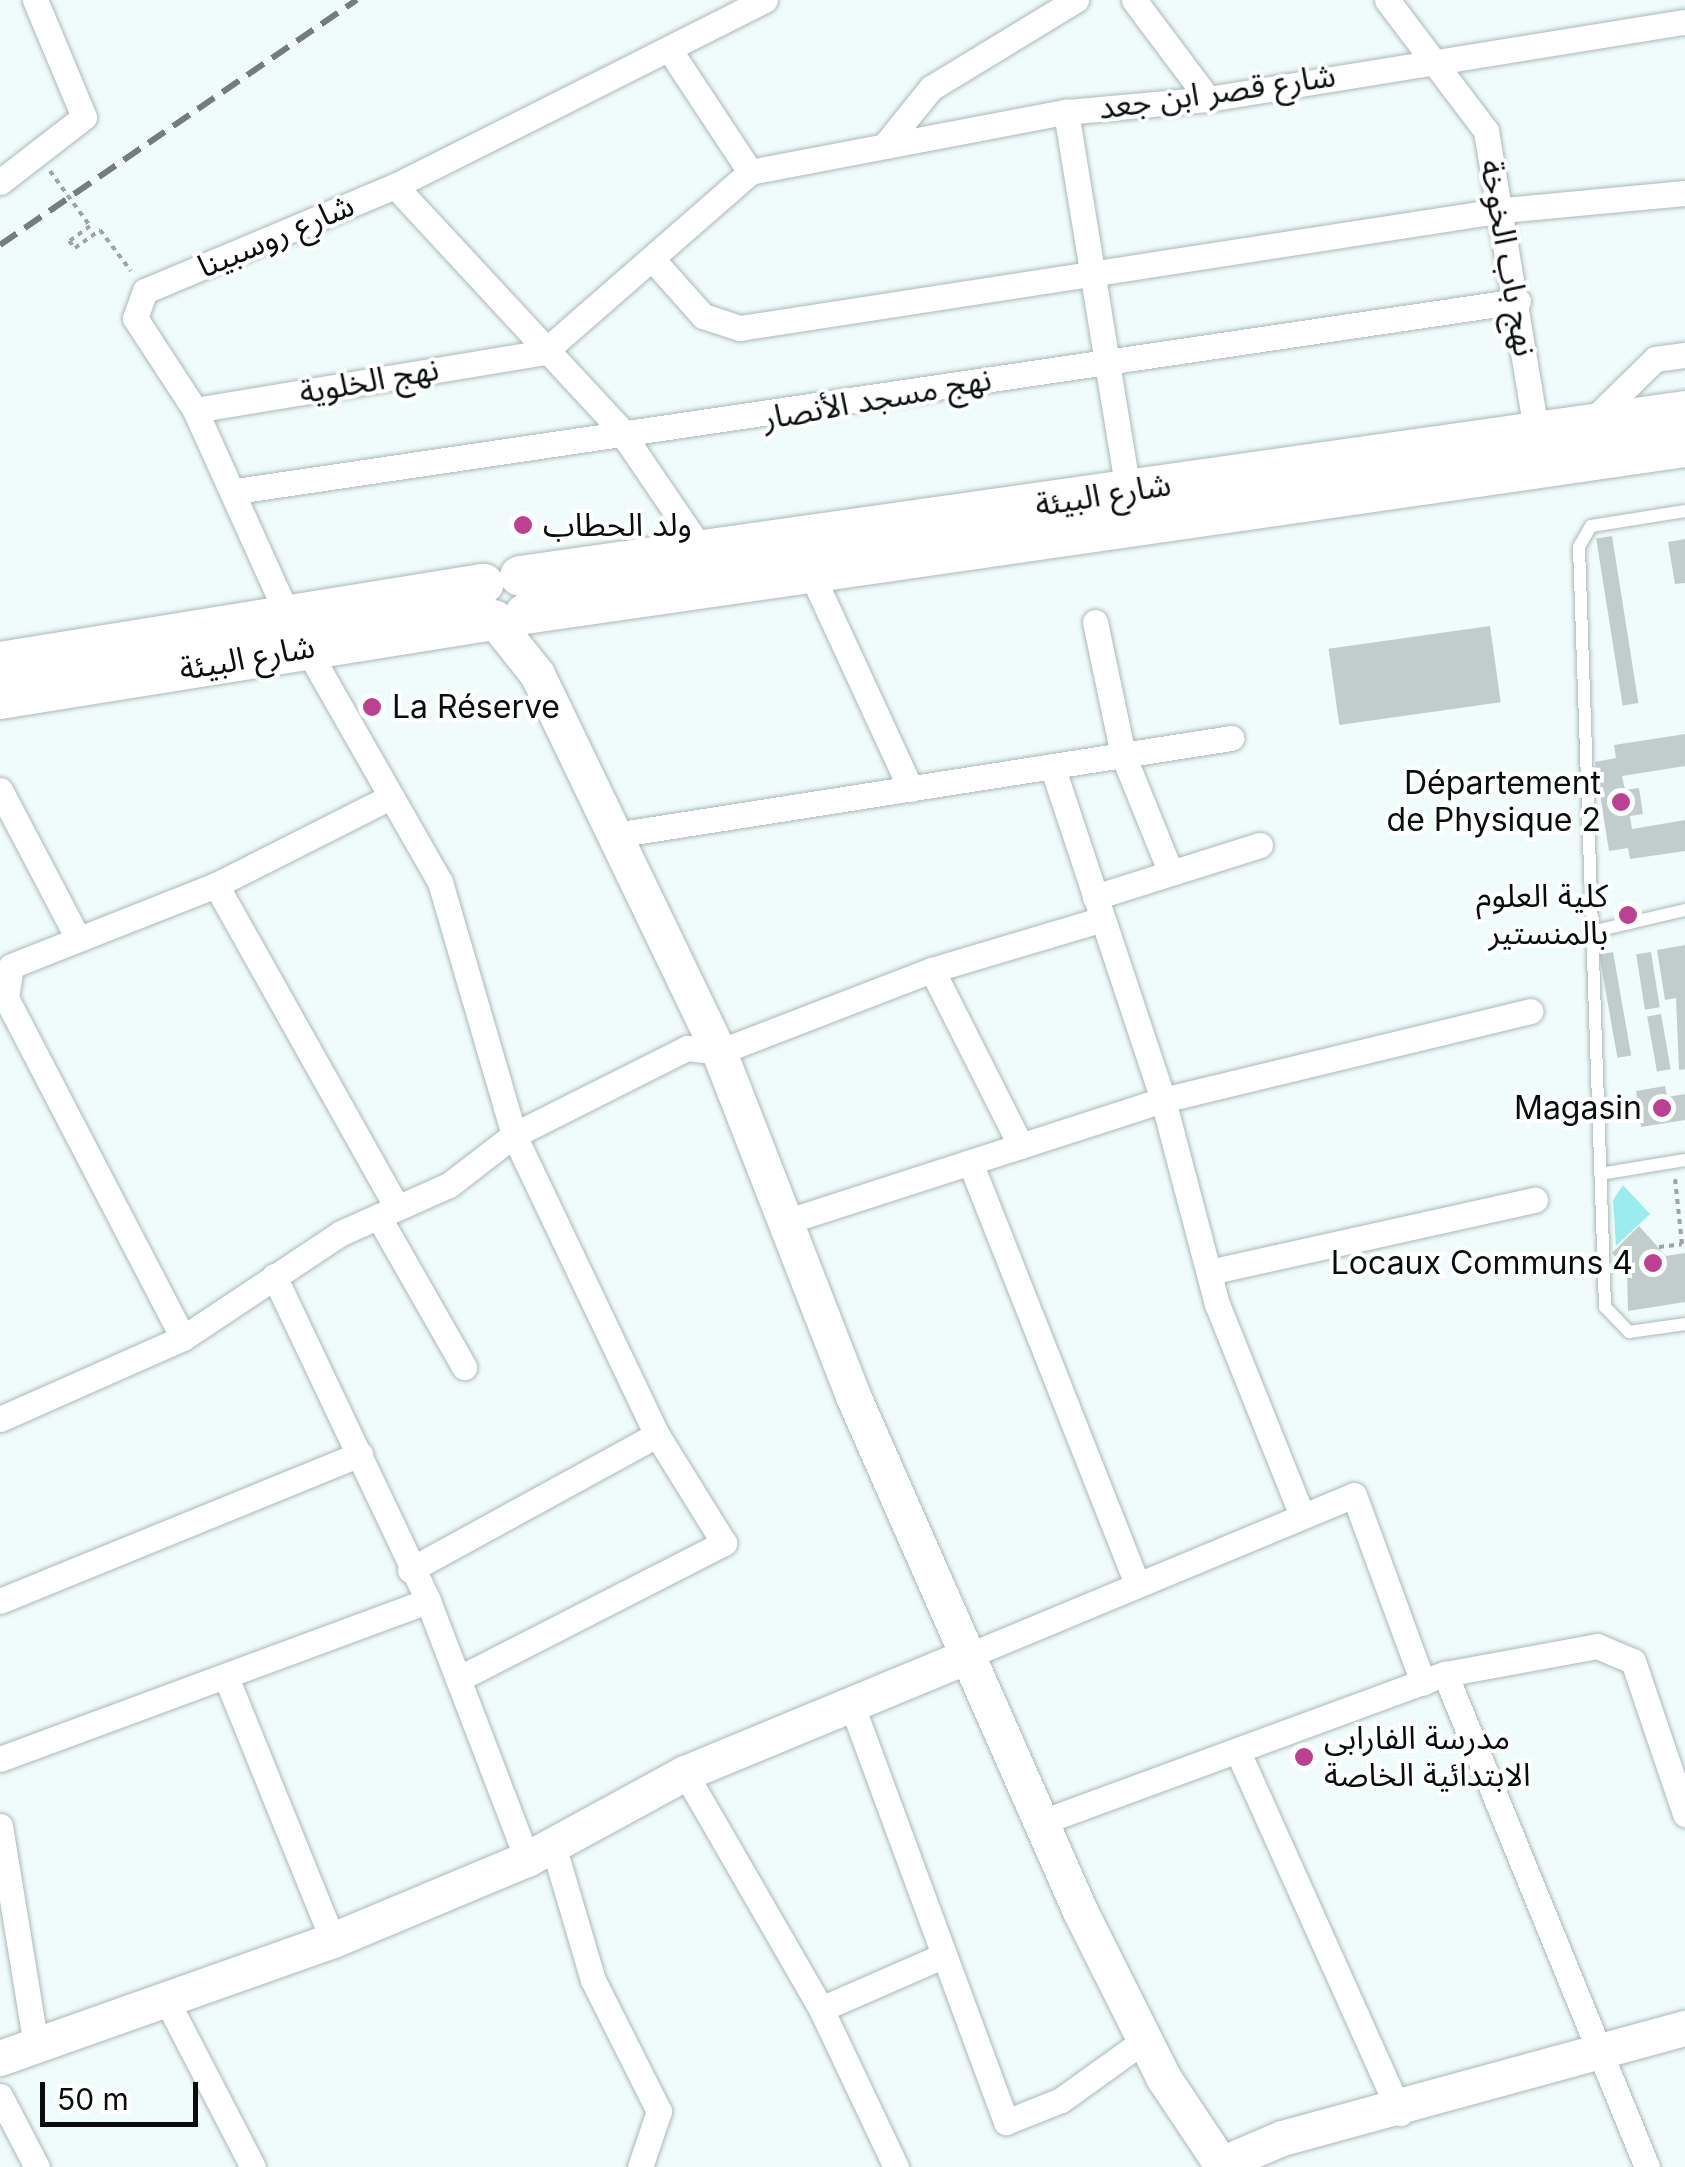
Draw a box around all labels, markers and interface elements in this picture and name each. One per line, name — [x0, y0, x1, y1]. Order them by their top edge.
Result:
street label: شارع قصر ابن جعد — [1096, 56, 1338, 128]
street label: نهج باب الخوخة — [1472, 157, 1544, 359]
street label: شارع روسبينا — [192, 186, 360, 286]
street label: نهج الخلوية — [296, 350, 442, 412]
street label: نهج مسجد الأنصار — [760, 360, 994, 438]
street label: شارع البيئة — [1032, 465, 1174, 525]
place label: ولد الحطاب — [543, 506, 692, 544]
marker: ولد الحطاب — [512, 514, 534, 536]
street label: شارع البيئة — [176, 627, 318, 689]
place label: La Réserve — [392, 688, 560, 726]
marker: La Réserve — [361, 696, 383, 718]
place label: Département de Physique 2 — [1387, 765, 1601, 840]
marker: Département de Physique 2 — [1610, 791, 1632, 813]
place label: كلية العلوم بالمنستير — [1476, 878, 1608, 953]
marker: كلية العلوم بالمنستير — [1617, 904, 1639, 926]
place label: Magasin — [1514, 1089, 1642, 1127]
marker: Magasin — [1651, 1097, 1673, 1119]
place label: Locaux Communs 4 — [1331, 1244, 1633, 1282]
marker: Locaux Communs 4 — [1642, 1252, 1664, 1274]
place label: مدرسة الفارابي الابتدائية الخاصة — [1324, 1720, 1531, 1795]
marker: مدرسة الفارابي الابتدائية الخاصة — [1293, 1746, 1315, 1768]
scale bar — [45, 2062, 202, 2124]
text: 50 m — [57, 2081, 129, 2117]

